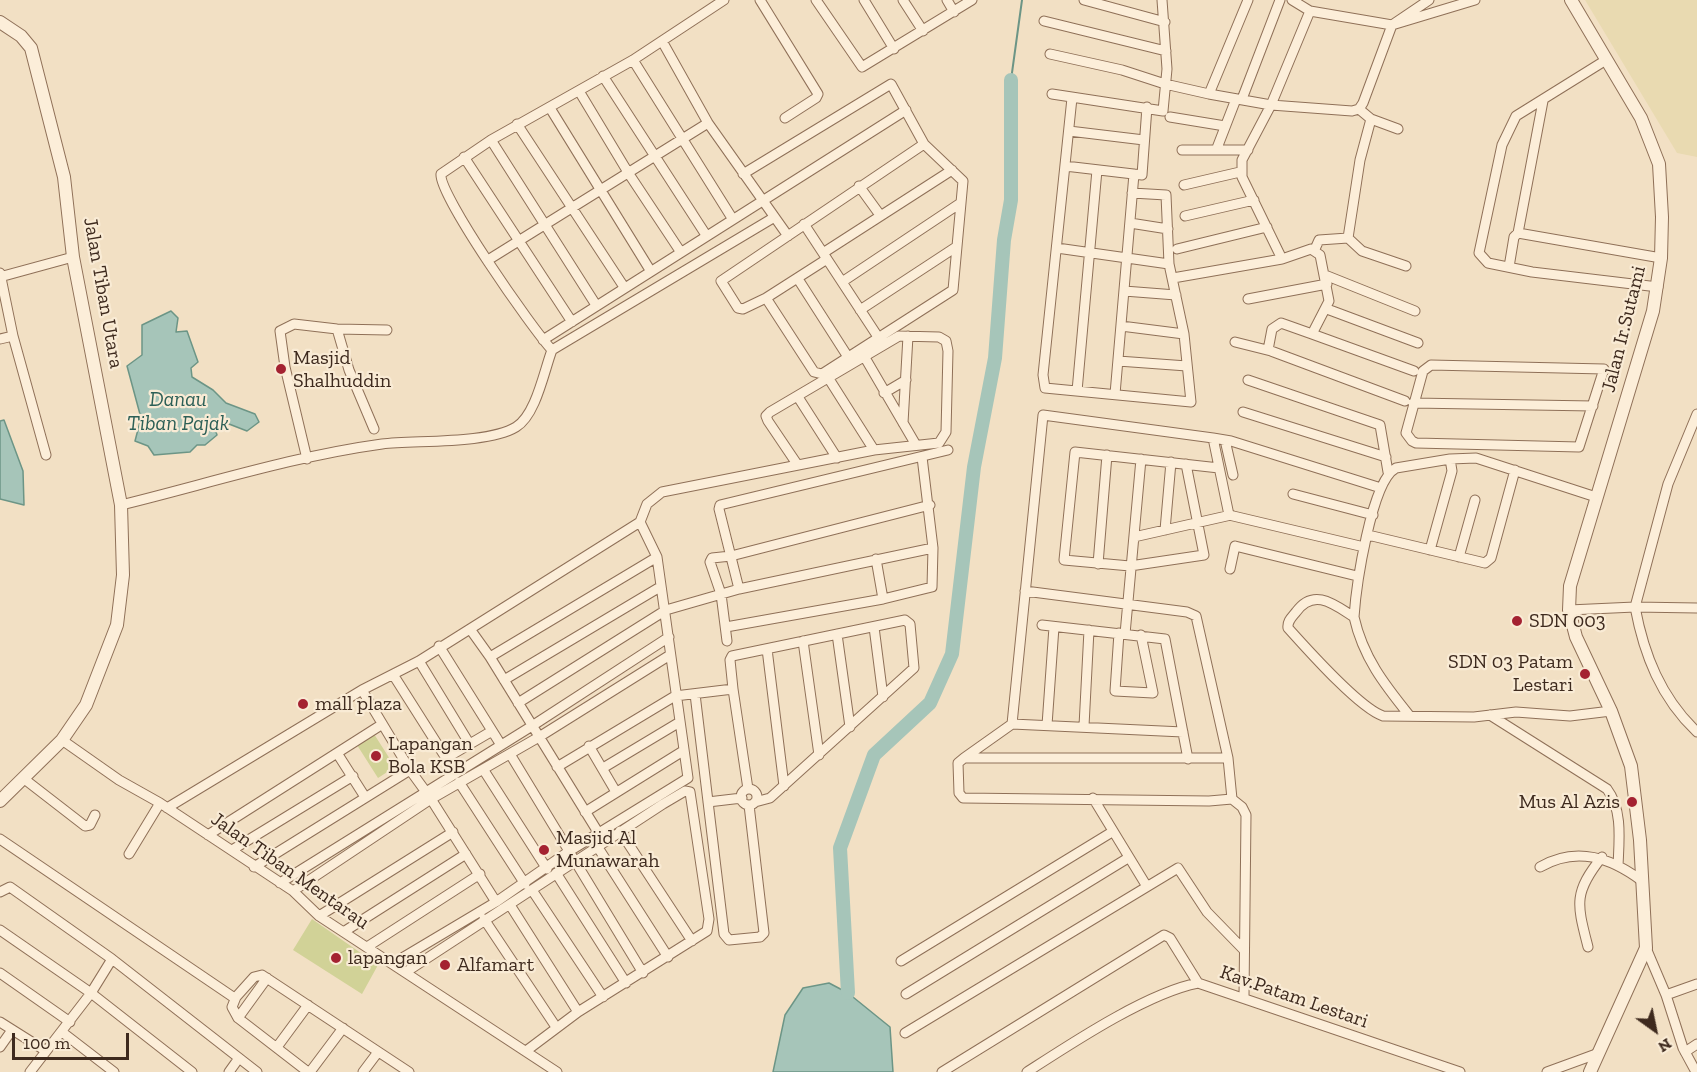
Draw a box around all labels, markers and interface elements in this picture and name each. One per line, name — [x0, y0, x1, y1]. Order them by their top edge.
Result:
street label: Jalan Tiban Utara — [78, 216, 128, 370]
street label: Jalan Ir.Sutami — [1597, 263, 1651, 395]
place label: Masjid Shalhuddin — [293, 346, 391, 393]
marker: Masjid Shalhuddin — [274, 362, 288, 376]
water label: Danau Tiban Pajak — [127, 387, 229, 437]
place label: SDN 003 — [1529, 609, 1606, 633]
marker: SDN 003 — [1510, 614, 1524, 628]
place label: SDN 03 Patam Lestari — [1448, 650, 1573, 697]
marker: SDN 03 Patam Lestari — [1578, 667, 1592, 681]
place label: mall plaza — [315, 692, 402, 716]
marker: mall plaza — [296, 697, 310, 711]
place label: Lapangan Bola KSB — [388, 732, 473, 779]
marker: Lapangan Bola KSB — [369, 749, 383, 763]
place label: Mus Al Azis — [1519, 790, 1620, 814]
marker: Mus Al Azis — [1625, 795, 1639, 809]
street label: Jalan Tiban Mentarau — [206, 807, 374, 935]
place label: Masjid Al Munawarah — [556, 826, 659, 873]
marker: Masjid Al Munawarah — [537, 843, 551, 857]
place label: lapangan — [348, 946, 427, 970]
marker: lapangan — [329, 951, 343, 965]
place label: Alfamart — [457, 953, 534, 977]
marker: Alfamart — [438, 958, 452, 972]
street label: Kav.Patam Lestari — [1217, 960, 1371, 1034]
north arrow — [1625, 1000, 1685, 1060]
scale bar — [15, 1021, 132, 1059]
text: 100 m — [23, 1032, 70, 1054]
text: N — [1655, 1034, 1675, 1057]

